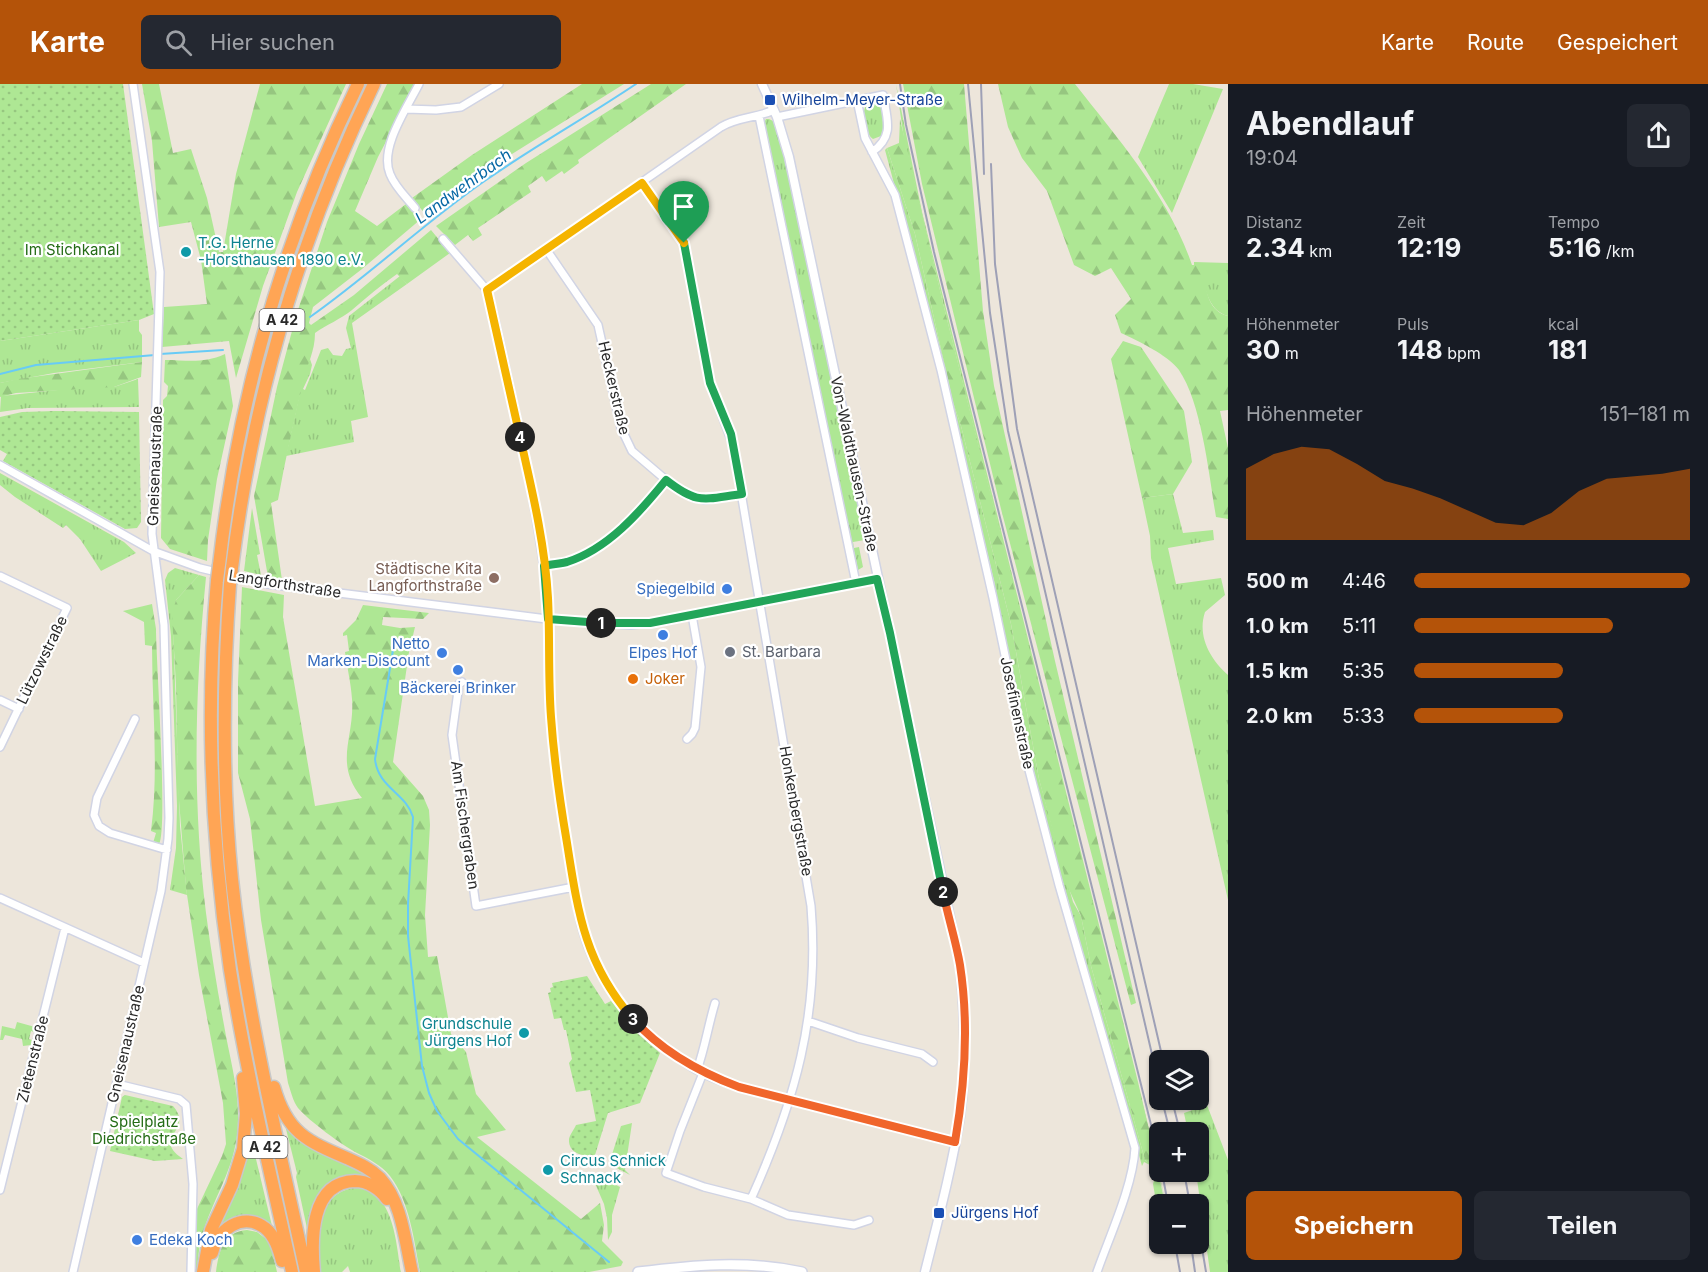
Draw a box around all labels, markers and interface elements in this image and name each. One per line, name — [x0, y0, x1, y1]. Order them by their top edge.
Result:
search box — [141, 15, 561, 69]
text: Karte — [30, 25, 105, 59]
icon: search — [162, 26, 195, 59]
text: Hier suchen — [210, 29, 335, 55]
text: Karte — [1381, 30, 1434, 55]
text: Route — [1467, 30, 1524, 55]
text: Gespeichert — [1557, 30, 1678, 55]
place label: Wilhelm-Meyer-Straße — [782, 90, 943, 109]
marker: Wilhelm-Meyer-Straße — [763, 93, 777, 107]
text: Abendlauf — [1246, 103, 1414, 143]
button: share — [1627, 104, 1690, 167]
water label: Landwehrbach — [411, 144, 515, 228]
text: 19:04 — [1246, 146, 1298, 170]
pin — [658, 181, 709, 243]
icon: arrive — [667, 190, 700, 223]
text: Distanz — [1246, 212, 1302, 232]
text: Zeit — [1397, 212, 1426, 232]
text: Tempo — [1548, 212, 1600, 232]
text: 2.34 — [1246, 232, 1305, 263]
text: 12:19 — [1397, 232, 1461, 263]
text: 5:16 — [1548, 232, 1601, 263]
place label: T.G. Herne -Horsthausen 1890 e.V. — [198, 233, 364, 269]
park label: Im Stichkanal — [25, 240, 119, 259]
text: km — [1305, 241, 1332, 261]
text: /km — [1601, 241, 1634, 261]
marker: T.G. Herne -Horsthausen 1890 e.V. — [179, 245, 193, 259]
road number: A 42 — [260, 309, 304, 331]
text: Höhenmeter — [1246, 314, 1340, 334]
text: Puls — [1397, 314, 1429, 334]
text: kcal — [1548, 314, 1579, 334]
text: 30 — [1246, 334, 1280, 365]
text: 148 — [1397, 334, 1443, 365]
text: 181 — [1548, 334, 1587, 365]
street label: Heckerstraße — [594, 339, 635, 437]
text: m — [1280, 343, 1299, 363]
text: bpm — [1443, 343, 1481, 363]
street label: Von-Waldthausen-Straße — [827, 374, 882, 553]
text: Höhenmeter — [1246, 402, 1363, 426]
text: 151–181 m — [1600, 402, 1690, 426]
street label: Gneisenaustraße — [143, 406, 166, 526]
pin: 4 — [505, 422, 535, 452]
text: 4 — [515, 427, 525, 447]
place label: Städtische Kita Langforthstraße — [368, 559, 482, 595]
street label: Langforthstraße — [227, 565, 343, 602]
text: 500 m — [1246, 569, 1309, 593]
text: 4:46 — [1342, 569, 1386, 593]
marker: Städtische Kita Langforthstraße — [487, 571, 501, 585]
place label: Spiegelbild — [637, 579, 715, 598]
marker: Spiegelbild — [720, 582, 734, 596]
pin: 1 — [586, 608, 616, 638]
street label: Lützowstraße — [12, 612, 71, 707]
text: 1 — [598, 613, 604, 633]
text: 1.0 km — [1246, 614, 1309, 638]
text: 5:11 — [1342, 614, 1376, 638]
marker: Elpes Hof — [656, 628, 670, 642]
place label: Netto Marken-Discount — [307, 634, 430, 670]
place label: St. Barbara — [742, 642, 821, 661]
place label: Elpes Hof — [629, 643, 698, 662]
marker: St. Barbara — [723, 645, 737, 659]
marker: Netto Marken-Discount — [435, 646, 449, 660]
street label: Josefinenstraße — [996, 655, 1039, 771]
text: 1.5 km — [1246, 659, 1309, 683]
text: 5:35 — [1342, 659, 1384, 683]
marker: Bäckerei Brinker — [451, 663, 465, 677]
place label: Joker — [645, 669, 685, 688]
marker: Joker — [626, 672, 640, 686]
place label: Bäckerei Brinker — [400, 678, 516, 697]
text: 2.0 km — [1246, 704, 1313, 728]
text: 5:33 — [1342, 704, 1385, 728]
street label: Honkenbergstraße — [776, 744, 817, 878]
street label: Am Fischergraben — [447, 759, 484, 891]
pin: 2 — [928, 877, 958, 907]
text: 2 — [938, 882, 948, 902]
street label: Gneisenaustraße — [103, 983, 148, 1105]
pin: 3 — [618, 1004, 648, 1034]
text: 3 — [628, 1009, 638, 1029]
street label: Zietenstraße — [13, 1013, 53, 1104]
place label: Grundschule Jürgens Hof — [422, 1014, 512, 1050]
marker: Grundschule Jürgens Hof — [517, 1026, 531, 1040]
map controls — [1149, 1050, 1209, 1254]
button: layers — [1149, 1050, 1209, 1110]
park label: Spielplatz Diedrichstraße — [92, 1112, 196, 1148]
button: + — [1149, 1122, 1209, 1182]
road number: A 42 — [242, 1136, 288, 1158]
place label: Circus Schnick Schnack — [560, 1151, 667, 1187]
marker: Circus Schnick Schnack — [541, 1163, 555, 1177]
button: Speichern — [1246, 1191, 1462, 1260]
button: Teilen — [1474, 1191, 1690, 1260]
button: − — [1149, 1194, 1209, 1254]
place label: Jürgens Hof — [951, 1203, 1039, 1222]
marker: Jürgens Hof — [932, 1206, 946, 1220]
place label: Edeka Koch — [149, 1230, 233, 1249]
marker: Edeka Koch — [130, 1233, 144, 1247]

